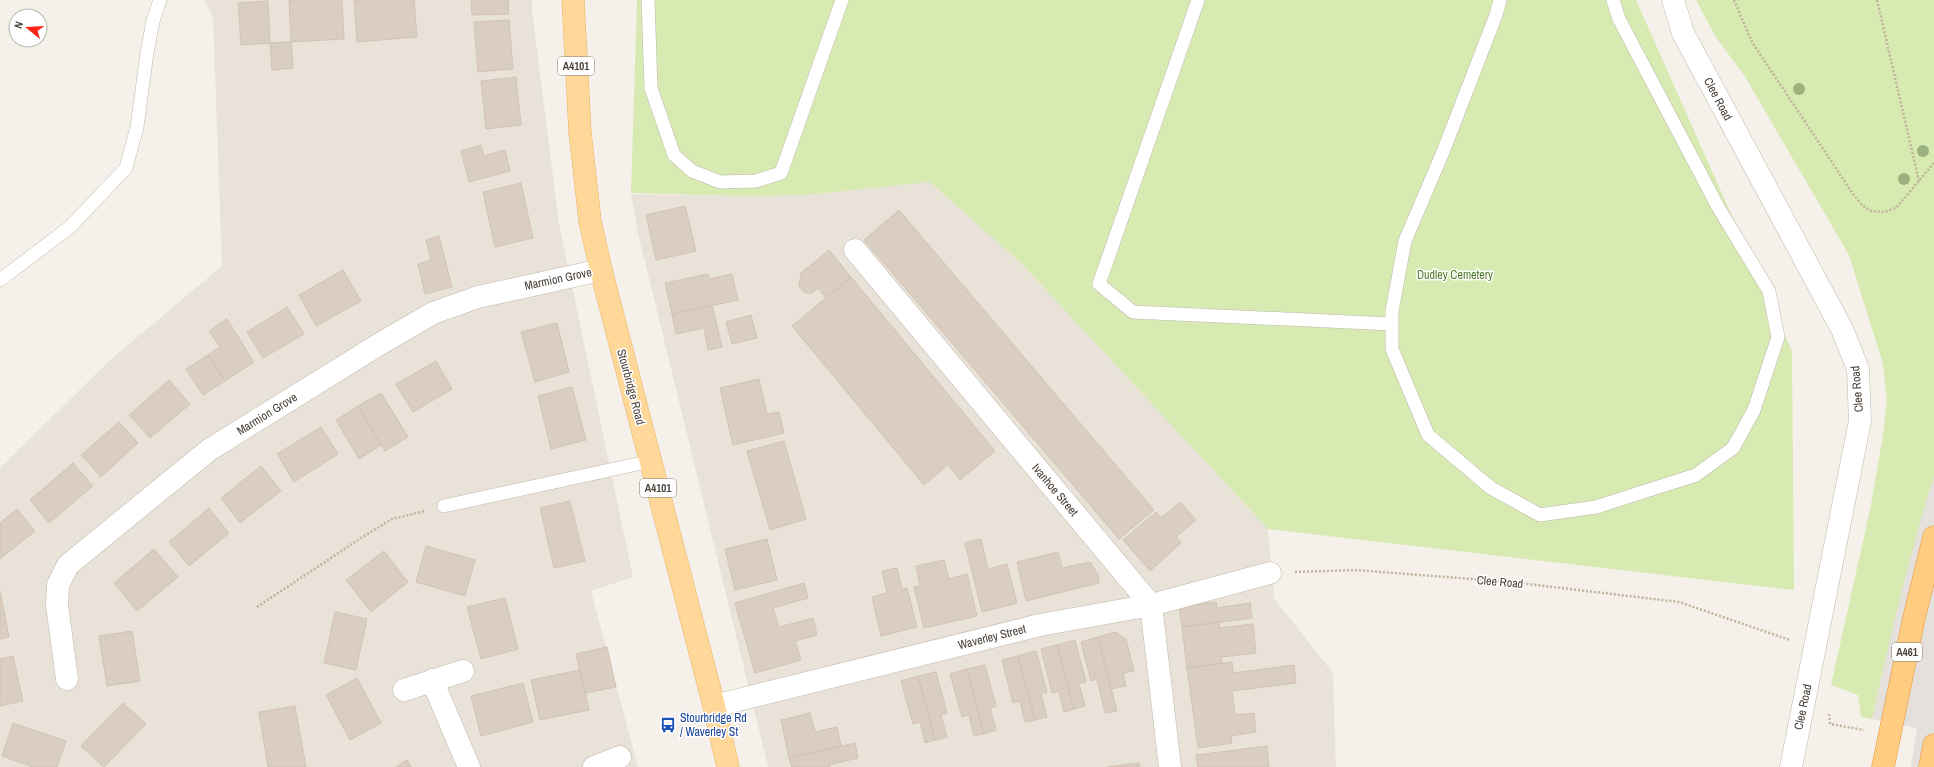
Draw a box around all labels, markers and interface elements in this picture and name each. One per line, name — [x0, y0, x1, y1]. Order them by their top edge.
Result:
north arrow — [8, 8, 48, 48]
text: N — [11, 20, 26, 30]
road number: A4101 — [558, 57, 594, 75]
street label: Clee Road — [1700, 75, 1736, 123]
street label: Marmion Grove — [523, 264, 593, 294]
park label: Dudley Cemetery — [1417, 267, 1493, 283]
street label: Stourbridge Road — [613, 347, 649, 427]
street label: Clee Road — [1847, 365, 1867, 413]
street label: Marmion Grove — [234, 389, 300, 439]
street label: Ivanhoe Street — [1028, 460, 1082, 520]
road number: A4101 — [640, 479, 676, 497]
street label: Clee Road — [1476, 572, 1524, 592]
street label: Waverley Street — [956, 621, 1028, 653]
road number: A461 — [1892, 643, 1922, 661]
street label: Clee Road — [1790, 683, 1816, 731]
place label: Stourbridge Rd / Waverley St — [680, 710, 747, 740]
bus stop icon: Stourbridge Rd / Waverley St — [659, 716, 677, 734]

